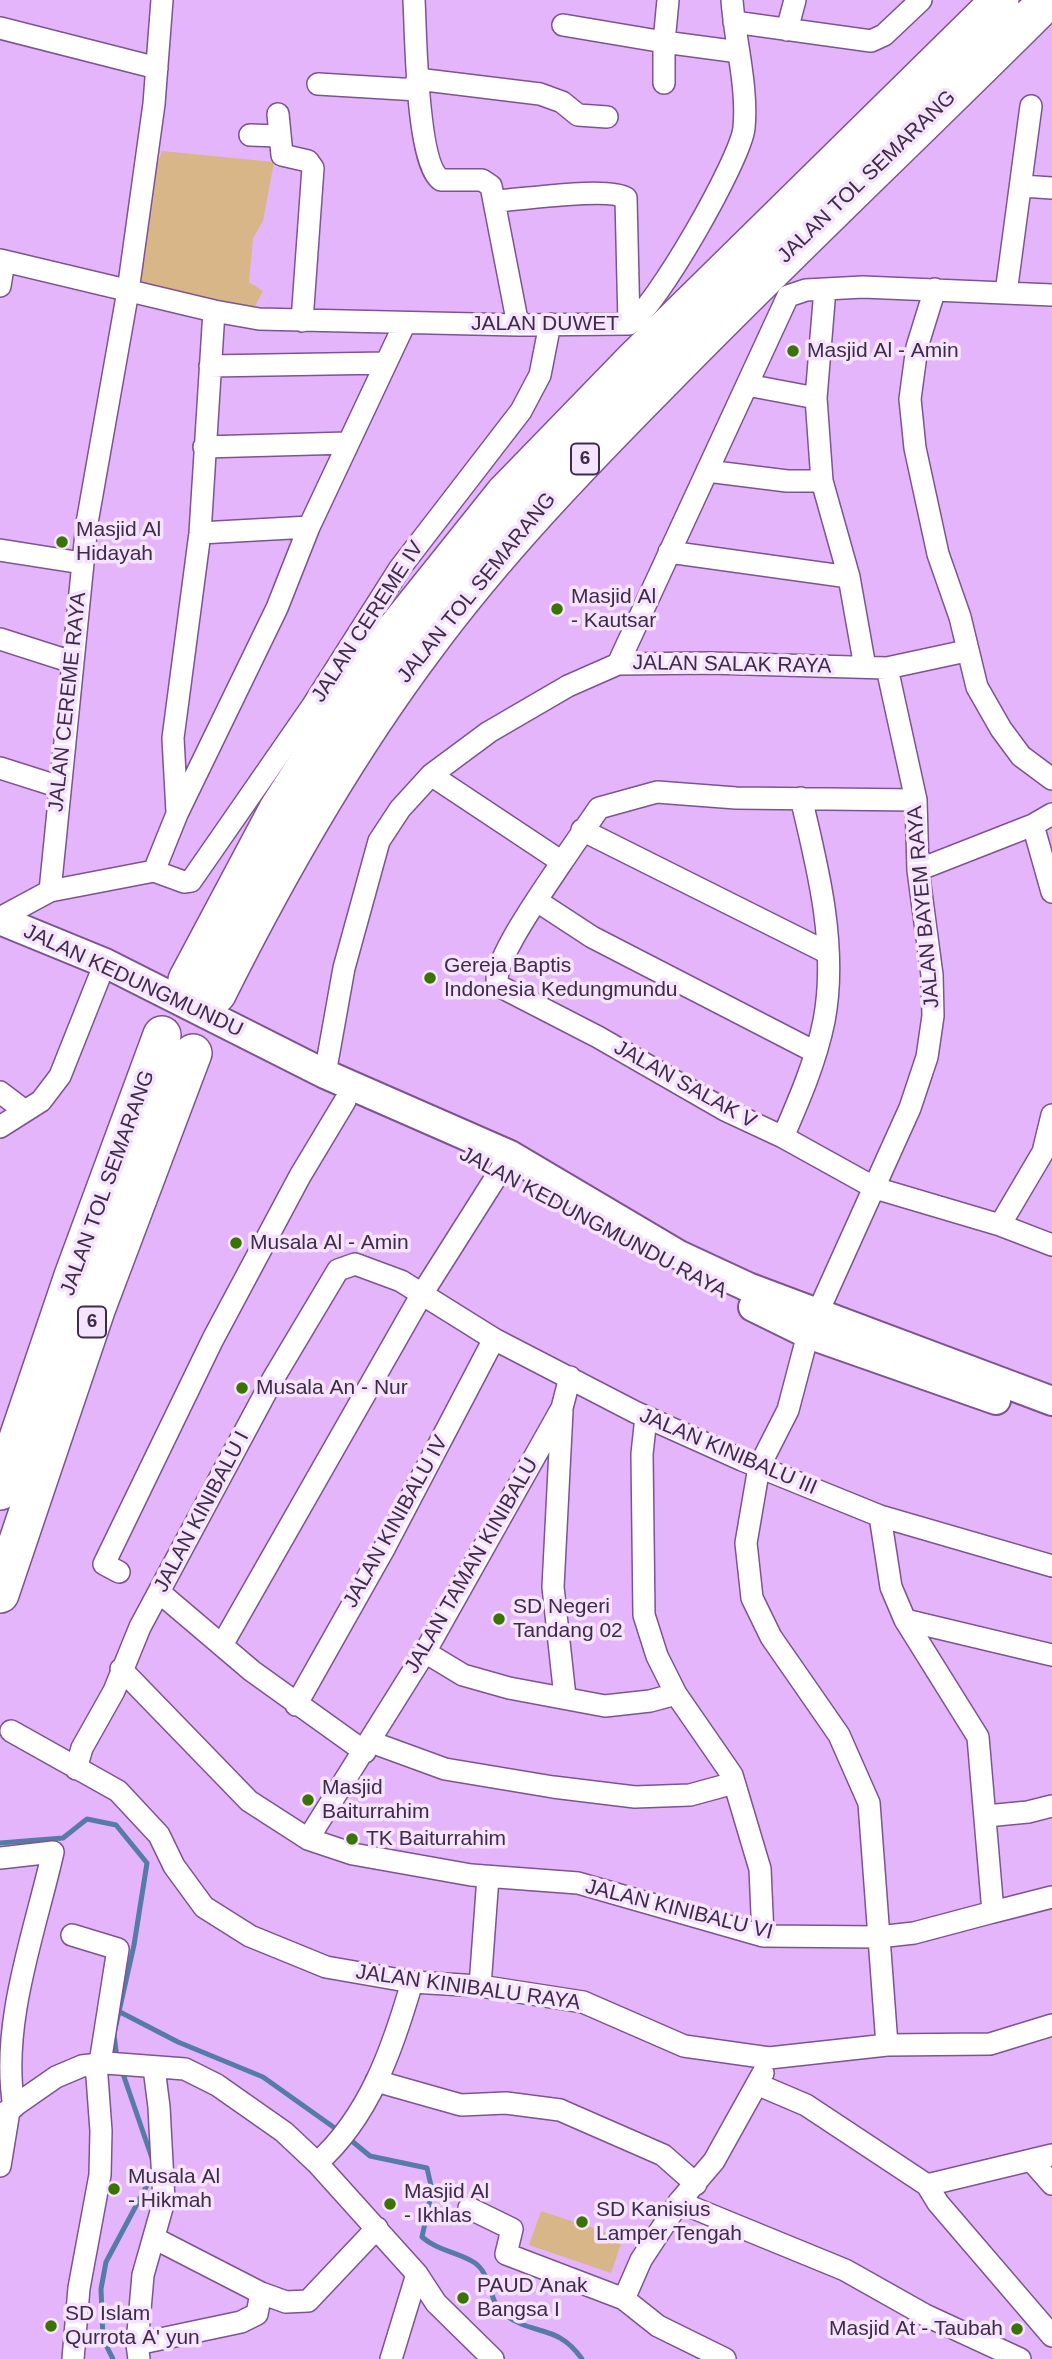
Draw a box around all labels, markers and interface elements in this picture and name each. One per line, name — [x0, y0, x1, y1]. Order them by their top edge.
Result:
street label: JALAN TOL SEMARANG — [773, 85, 961, 269]
street label: JALAN DUWET — [471, 311, 619, 337]
place label: Masjid Al - Amin — [807, 338, 959, 364]
marker: Masjid Al - Amin — [785, 343, 801, 359]
road number: 6 — [571, 444, 599, 474]
street label: JALAN TOL SEMARANG — [392, 488, 562, 688]
place label: Masjid Al Hidayah — [76, 517, 161, 567]
marker: Masjid Al Hidayah — [54, 534, 70, 550]
street label: JALAN CEREME IV — [307, 537, 429, 707]
place label: Masjid Al - Kautsar — [571, 584, 656, 634]
street label: JALAN CEREME RAYA — [44, 591, 92, 813]
marker: Masjid Al - Kautsar — [549, 601, 565, 617]
street label: JALAN SALAK RAYA — [632, 651, 832, 679]
street label: JALAN BAYEM RAYA — [903, 805, 945, 1009]
street label: JALAN KEDUNGMUNDU — [19, 919, 247, 1043]
place label: Gereja Baptis Indonesia Kedungmundu — [444, 953, 678, 1003]
marker: Gereja Baptis Indonesia Kedungmundu — [422, 970, 438, 986]
street label: JALAN SALAK V — [609, 1036, 761, 1134]
street label: JALAN TOL SEMARANG — [56, 1067, 160, 1299]
street label: JALAN KEDUNGMUNDU RAYA — [455, 1142, 731, 1304]
place label: Musala Al - Amin — [250, 1230, 409, 1256]
marker: Musala Al - Amin — [228, 1235, 244, 1251]
road number: 6 — [78, 1306, 106, 1338]
place label: Musala An - Nur — [256, 1375, 408, 1401]
marker: Musala An - Nur — [234, 1380, 250, 1396]
street label: JALAN KINIBALU III — [636, 1403, 820, 1501]
street label: JALAN KINIBALU I — [149, 1427, 255, 1597]
street label: JALAN KINIBALU IV — [338, 1432, 454, 1612]
street label: JALAN TAMAN KINIBALU — [400, 1454, 544, 1678]
place label: SD Negeri Tandang 02 — [513, 1594, 623, 1644]
marker: SD Negeri Tandang 02 — [491, 1611, 507, 1627]
place label: Masjid Baiturrahim — [322, 1775, 429, 1825]
marker: Masjid Baiturrahim — [300, 1792, 316, 1808]
place label: TK Baiturrahim — [366, 1826, 506, 1852]
marker: TK Baiturrahim — [344, 1831, 360, 1847]
street label: JALAN KINIBALU VI — [583, 1874, 775, 1946]
street label: JALAN KINIBALU RAYA — [354, 1960, 582, 2016]
place label: Musala Al - Hikmah — [128, 2164, 220, 2214]
place label: Masjid Al - Ikhlas — [404, 2179, 489, 2229]
marker: Musala Al - Hikmah — [106, 2181, 122, 2197]
marker: Masjid Al - Ikhlas — [382, 2196, 398, 2212]
place label: SD Kanisius Lamper Tengah — [596, 2197, 742, 2247]
marker: SD Kanisius Lamper Tengah — [574, 2214, 590, 2230]
place label: PAUD Anak Bangsa I — [477, 2273, 587, 2323]
marker: PAUD Anak Bangsa I — [455, 2290, 471, 2306]
place label: SD Islam Qurrota A' yun — [65, 2301, 200, 2351]
place label: Masjid At - Taubah — [829, 2316, 1003, 2342]
marker: SD Islam Qurrota A' yun — [43, 2318, 59, 2334]
marker: Masjid At - Taubah — [1009, 2321, 1025, 2337]

